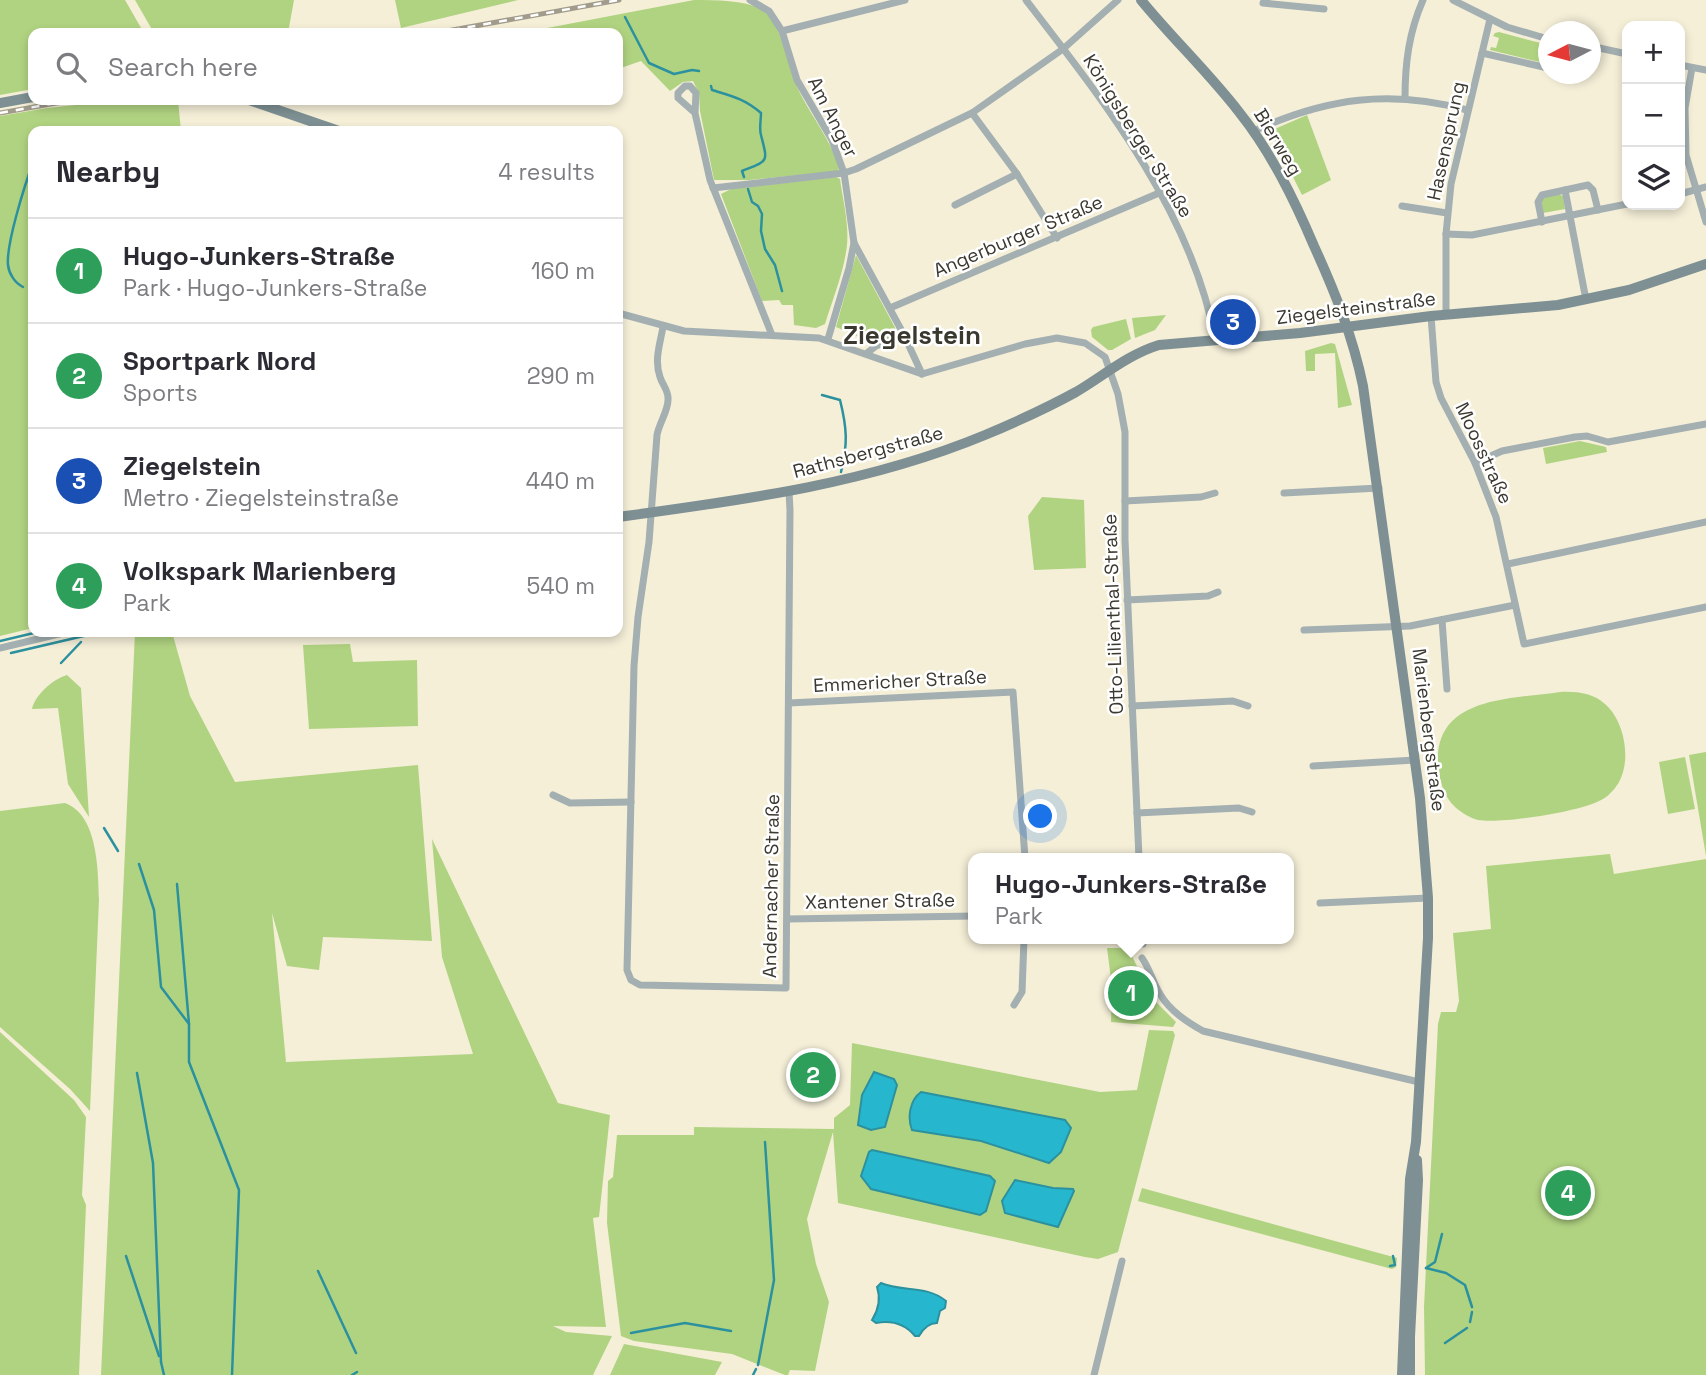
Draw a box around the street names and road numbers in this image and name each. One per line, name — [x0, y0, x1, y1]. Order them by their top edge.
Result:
street label: Königsberger Straße — [1077, 49, 1199, 223]
street label: Am Anger — [802, 72, 864, 162]
street label: Hasensprung — [1421, 79, 1471, 203]
street label: Bierweg — [1248, 104, 1308, 180]
street label: Angerburger Straße — [929, 189, 1107, 283]
street label: Ziegelsteinstraße — [1275, 286, 1437, 330]
street label: Moosstraße — [1450, 398, 1518, 508]
street label: Rathsbergstraße — [790, 420, 946, 484]
street label: Otto-Lilienthal-Straße — [1097, 513, 1129, 715]
street label: Marienbergstraße — [1407, 647, 1451, 813]
street label: Emmericher Straße — [812, 664, 988, 698]
street label: Andernacher Straße — [757, 794, 785, 978]
street label: Xantener Straße — [805, 887, 955, 915]

